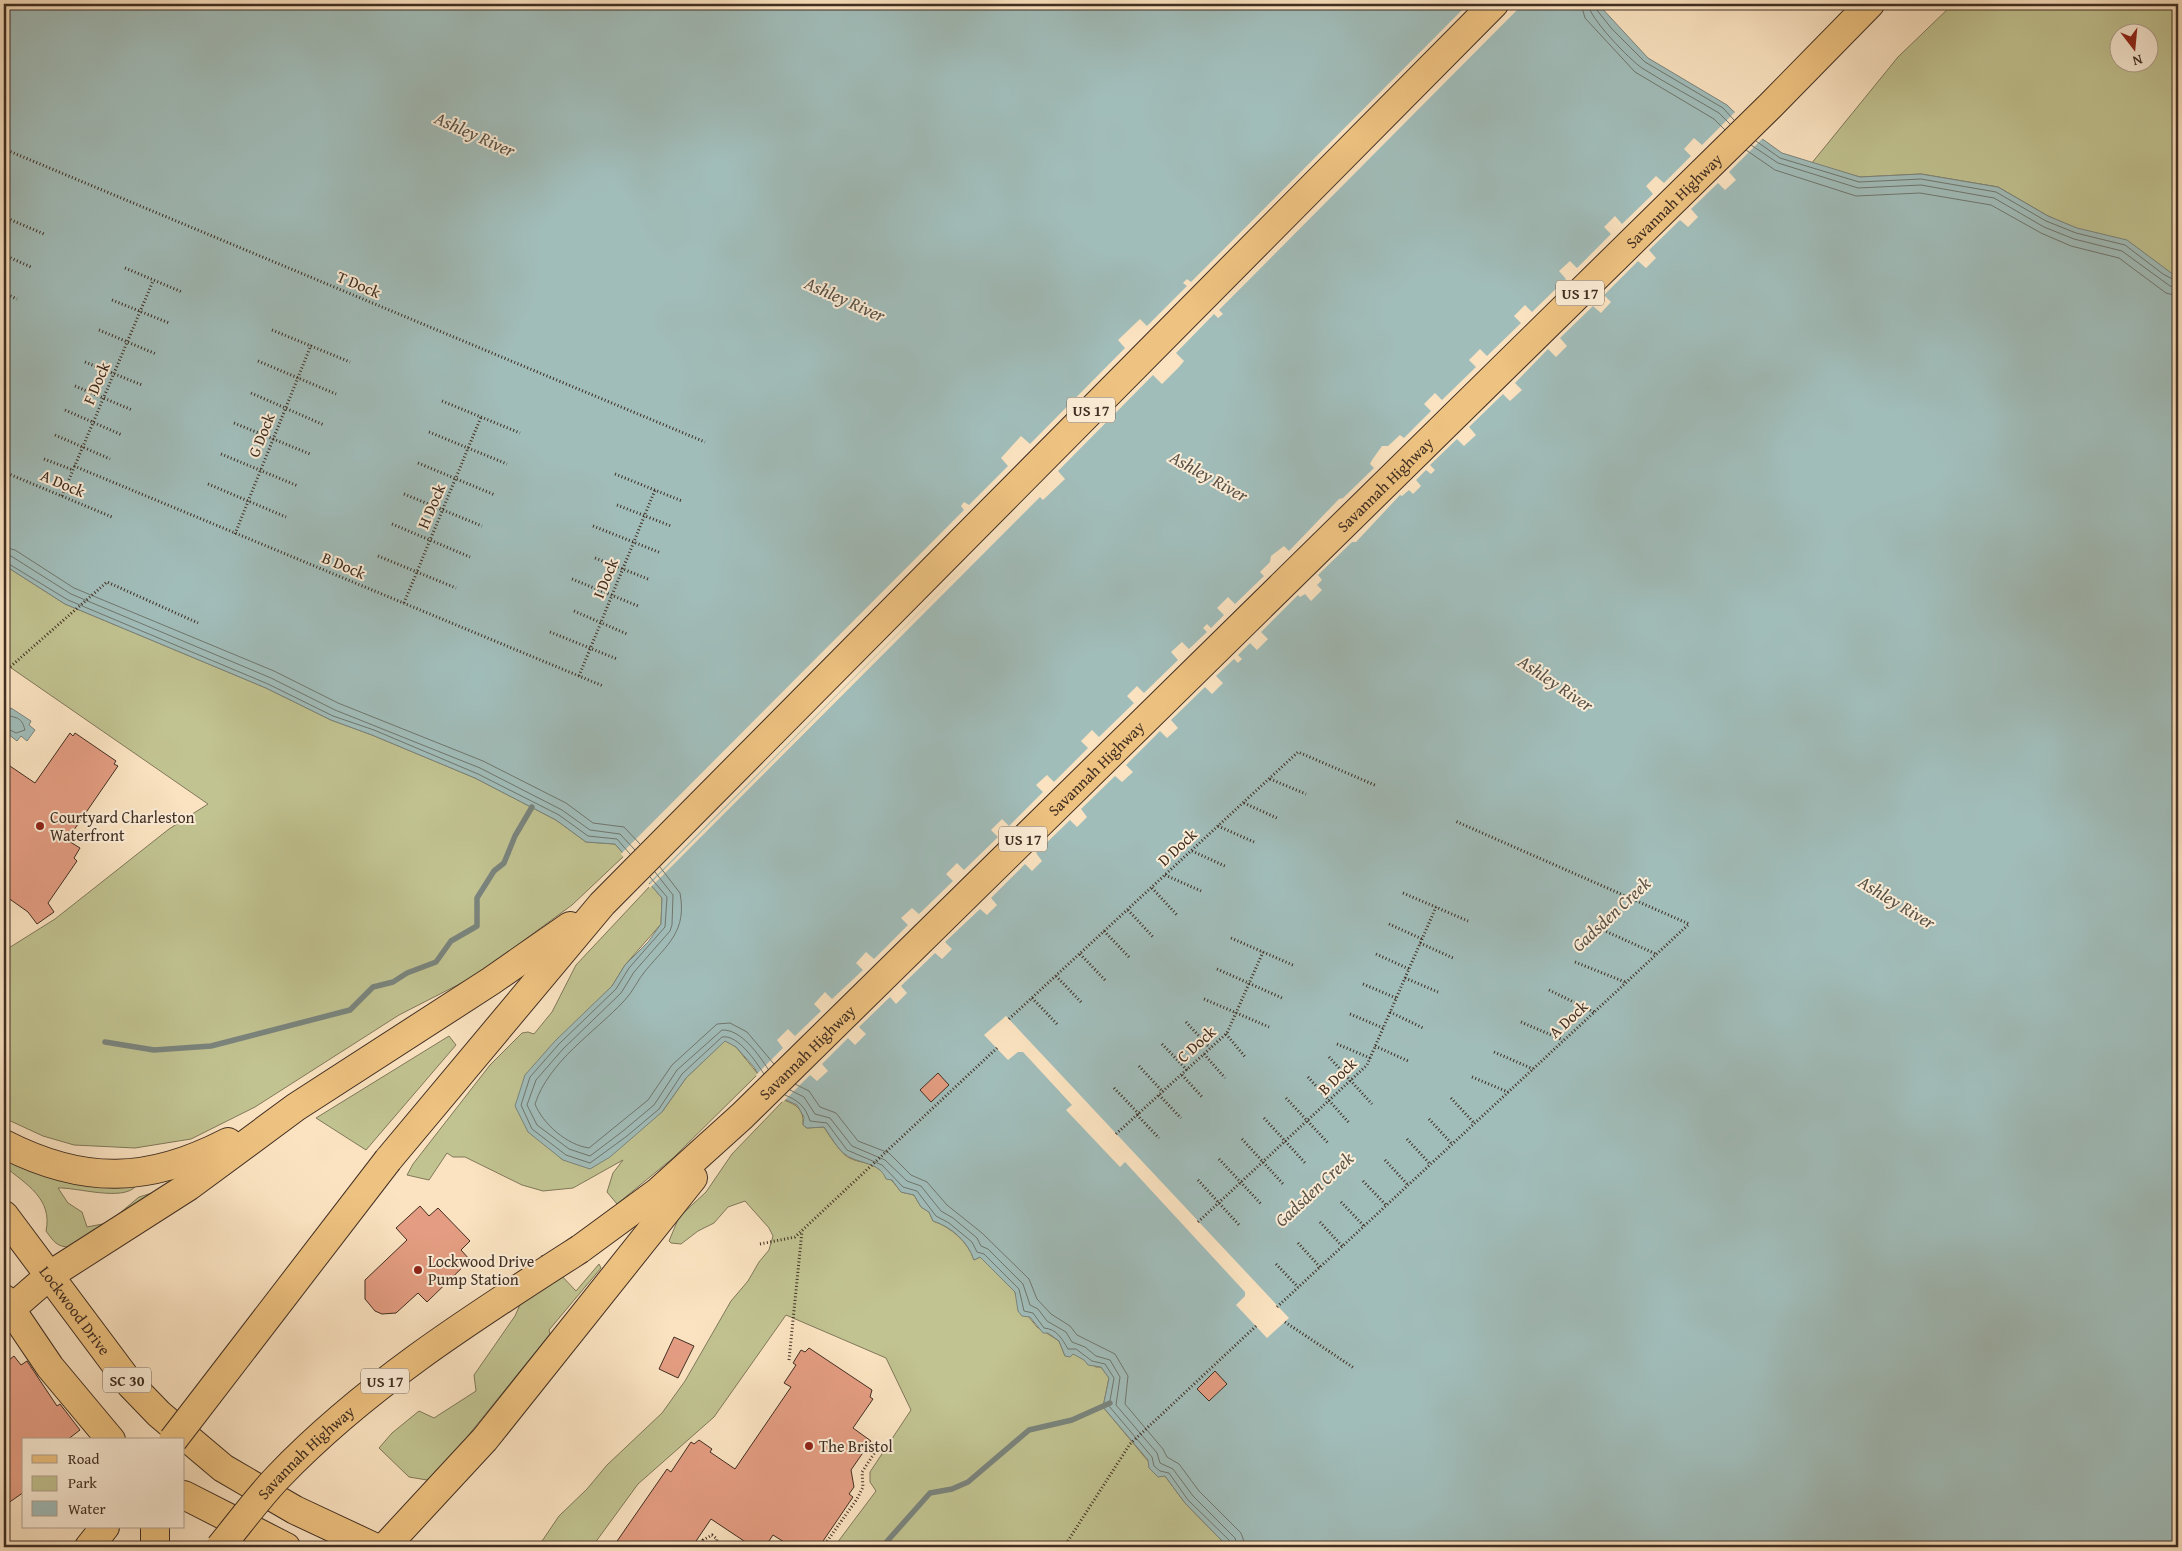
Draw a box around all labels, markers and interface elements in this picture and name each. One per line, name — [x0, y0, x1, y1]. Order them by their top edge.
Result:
north arrow — [2110, 22, 2160, 72]
text: N — [2130, 50, 2145, 72]
water label: Ashley River — [429, 104, 521, 164]
street label: Savannah Highway — [1620, 147, 1727, 254]
street label: T Dock — [333, 264, 385, 304]
water label: Ashley River — [799, 269, 891, 329]
road number: US 17 — [1556, 280, 1604, 306]
street label: F Dock — [76, 357, 116, 408]
road number: US 17 — [1067, 398, 1115, 422]
street label: G Dock — [241, 408, 281, 461]
street label: Savannah Highway — [1331, 431, 1439, 538]
water label: Ashley River — [1164, 443, 1254, 509]
street label: A Dock — [37, 463, 90, 503]
street label: H Dock — [411, 479, 452, 532]
street label: B Dock — [318, 545, 370, 585]
street label: I Dock — [586, 554, 624, 602]
water label: Ashley River — [1512, 647, 1600, 719]
street label: Savannah Highway — [1042, 715, 1150, 821]
place label: Courtyard Charleston Waterfront — [50, 805, 195, 847]
marker: Courtyard Charleston Waterfront — [34, 820, 46, 832]
street label: D Dock — [1152, 822, 1203, 871]
road number: US 17 — [999, 826, 1047, 852]
water label: Ashley River — [1852, 868, 1942, 936]
water label: Gadsden Creek — [1565, 870, 1657, 958]
street label: A Dock — [1543, 994, 1594, 1043]
street label: Savannah Highway — [753, 999, 861, 1105]
street label: C Dock — [1171, 1019, 1221, 1068]
street label: B Dock — [1312, 1051, 1362, 1100]
water label: Gadsden Creek — [1268, 1145, 1360, 1233]
place label: Lockwood Drive Pump Station — [428, 1249, 534, 1291]
street label: Lockwood Drive — [34, 1261, 117, 1360]
marker: Lockwood Drive Pump Station — [412, 1264, 424, 1276]
road number: SC 30 — [103, 1368, 151, 1392]
road number: US 17 — [361, 1368, 409, 1394]
street label: Savannah Highway — [251, 1399, 359, 1505]
place label: The Bristol — [819, 1434, 893, 1458]
legend — [22, 1438, 185, 1528]
marker: The Bristol — [803, 1440, 815, 1452]
text: Road — [68, 1448, 99, 1469]
text: Park — [68, 1472, 97, 1493]
text: Water — [68, 1498, 106, 1519]

